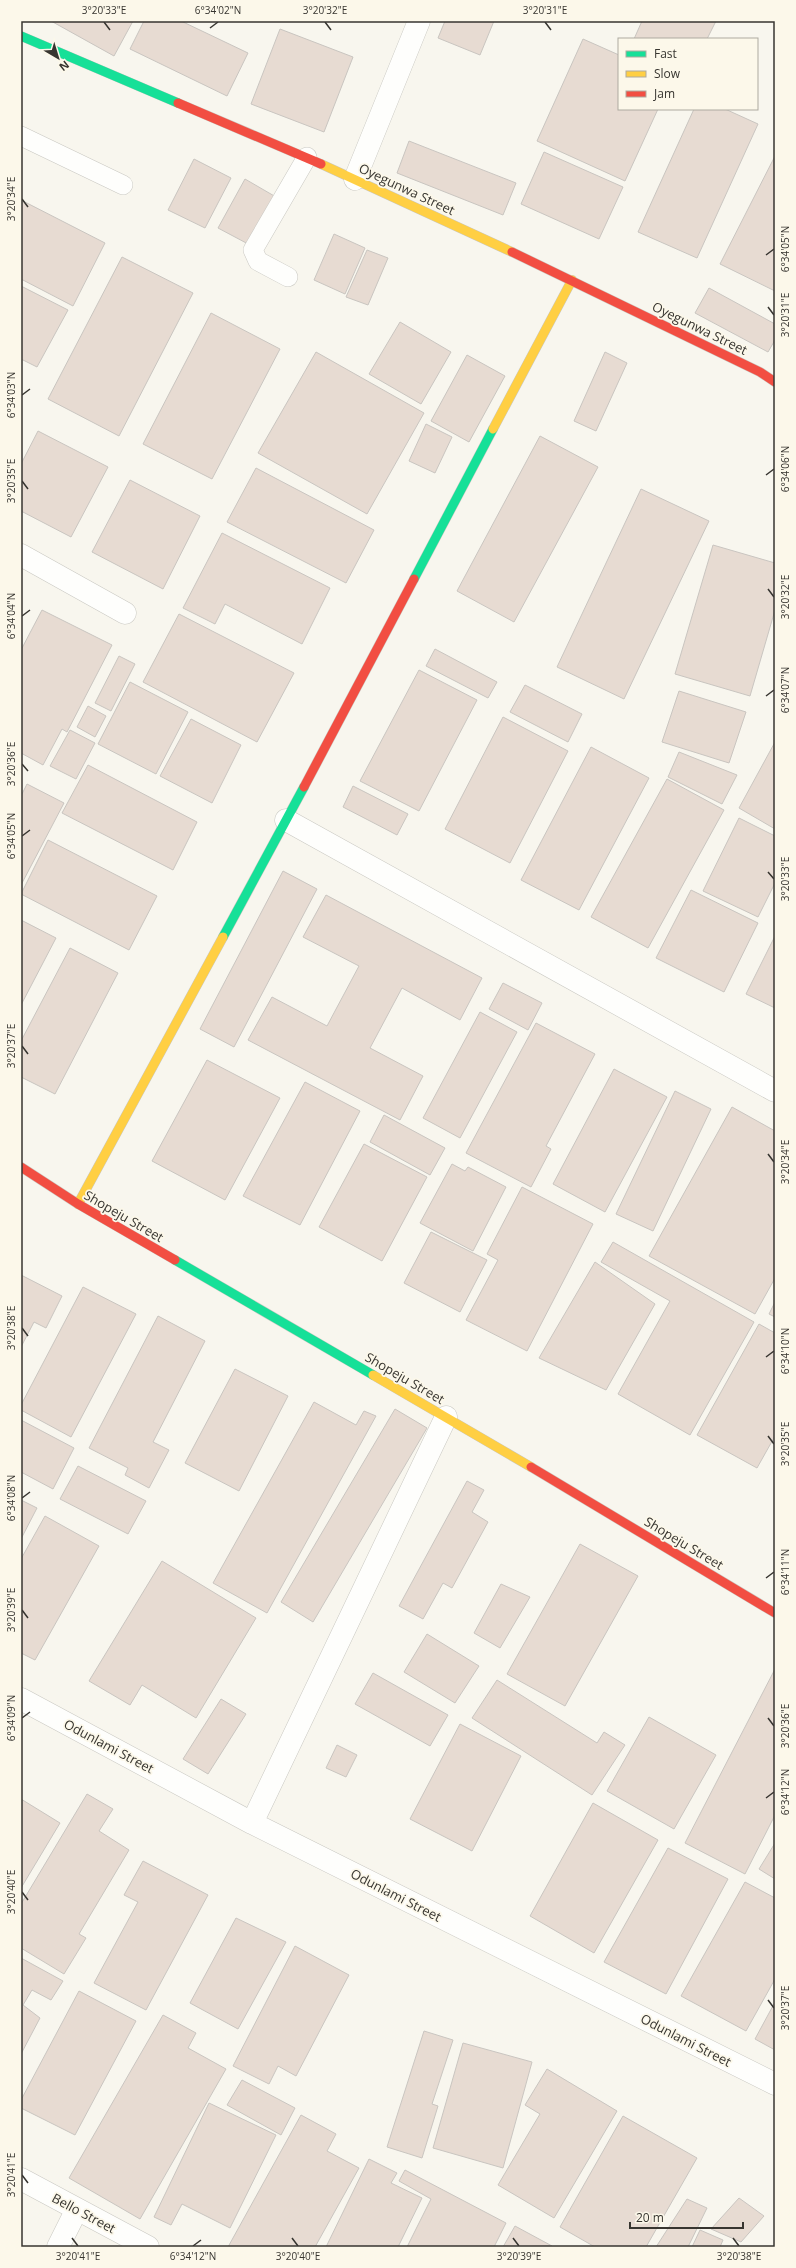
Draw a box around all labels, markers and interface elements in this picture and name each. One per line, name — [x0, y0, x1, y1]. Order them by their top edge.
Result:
text: 3°20'33"E — [82, 3, 126, 17]
text: 6°34'02"N — [195, 3, 241, 17]
text: 3°20'32"E — [303, 3, 347, 17]
text: 3°20'31"E — [523, 3, 567, 17]
north arrow — [38, 38, 78, 78]
legend — [618, 38, 758, 110]
text: Fast — [654, 45, 677, 62]
text: N — [56, 58, 73, 75]
text: Slow — [654, 65, 681, 82]
text: Jam — [653, 85, 675, 102]
street label: Oyegunwa Street — [356, 159, 458, 219]
text: 3°20'34"E — [4, 177, 18, 221]
text: 6°34'05"N — [778, 226, 792, 272]
text: 3°20'31"E — [778, 293, 792, 337]
street label: Oyegunwa Street — [649, 297, 751, 359]
text: 6°34'03"N — [4, 372, 18, 418]
text: 6°34'06"N — [778, 446, 792, 492]
text: 3°20'35"E — [4, 459, 18, 503]
text: 3°20'32"E — [778, 575, 792, 619]
text: 6°34'04"N — [4, 593, 18, 639]
text: 6°34'07"N — [778, 667, 792, 713]
text: 3°20'36"E — [4, 742, 18, 786]
text: 6°34'05"N — [4, 813, 18, 859]
text: 3°20'33"E — [778, 857, 792, 901]
text: 3°20'37"E — [4, 1024, 18, 1068]
text: 3°20'34"E — [778, 1140, 792, 1184]
street label: Shopeju Street — [81, 1186, 167, 1246]
text: 3°20'38"E — [4, 1306, 18, 1350]
text: 6°34'10"N — [778, 1328, 792, 1374]
street label: Shopeju Street — [362, 1348, 448, 1408]
text: 3°20'35"E — [778, 1422, 792, 1466]
text: 6°34'08"N — [4, 1475, 18, 1521]
street label: Shopeju Street — [641, 1512, 727, 1574]
text: 6°34'11"N — [778, 1549, 792, 1595]
text: 3°20'39"E — [4, 1588, 18, 1632]
text: 6°34'09"N — [4, 1695, 18, 1741]
text: 3°20'36"E — [778, 1704, 792, 1748]
street label: Odunlami Street — [61, 1715, 157, 1777]
text: 6°34'12"N — [778, 1769, 792, 1815]
street label: Odunlami Street — [348, 1864, 445, 1926]
text: 3°20'40"E — [4, 1870, 18, 1914]
text: 3°20'37"E — [778, 1986, 792, 2030]
street label: Odunlami Street — [638, 2009, 735, 2071]
text: 3°20'41"E — [4, 2153, 18, 2197]
street label: Bello Street — [49, 2189, 119, 2237]
scale bar — [630, 2204, 743, 2230]
text: 20 m — [636, 2209, 664, 2226]
text: 3°20'41"E — [56, 2249, 100, 2263]
text: 6°34'12"N — [170, 2249, 216, 2263]
text: 3°20'40"E — [276, 2249, 320, 2263]
text: 3°20'39"E — [497, 2249, 541, 2263]
text: 3°20'38"E — [717, 2249, 761, 2263]

